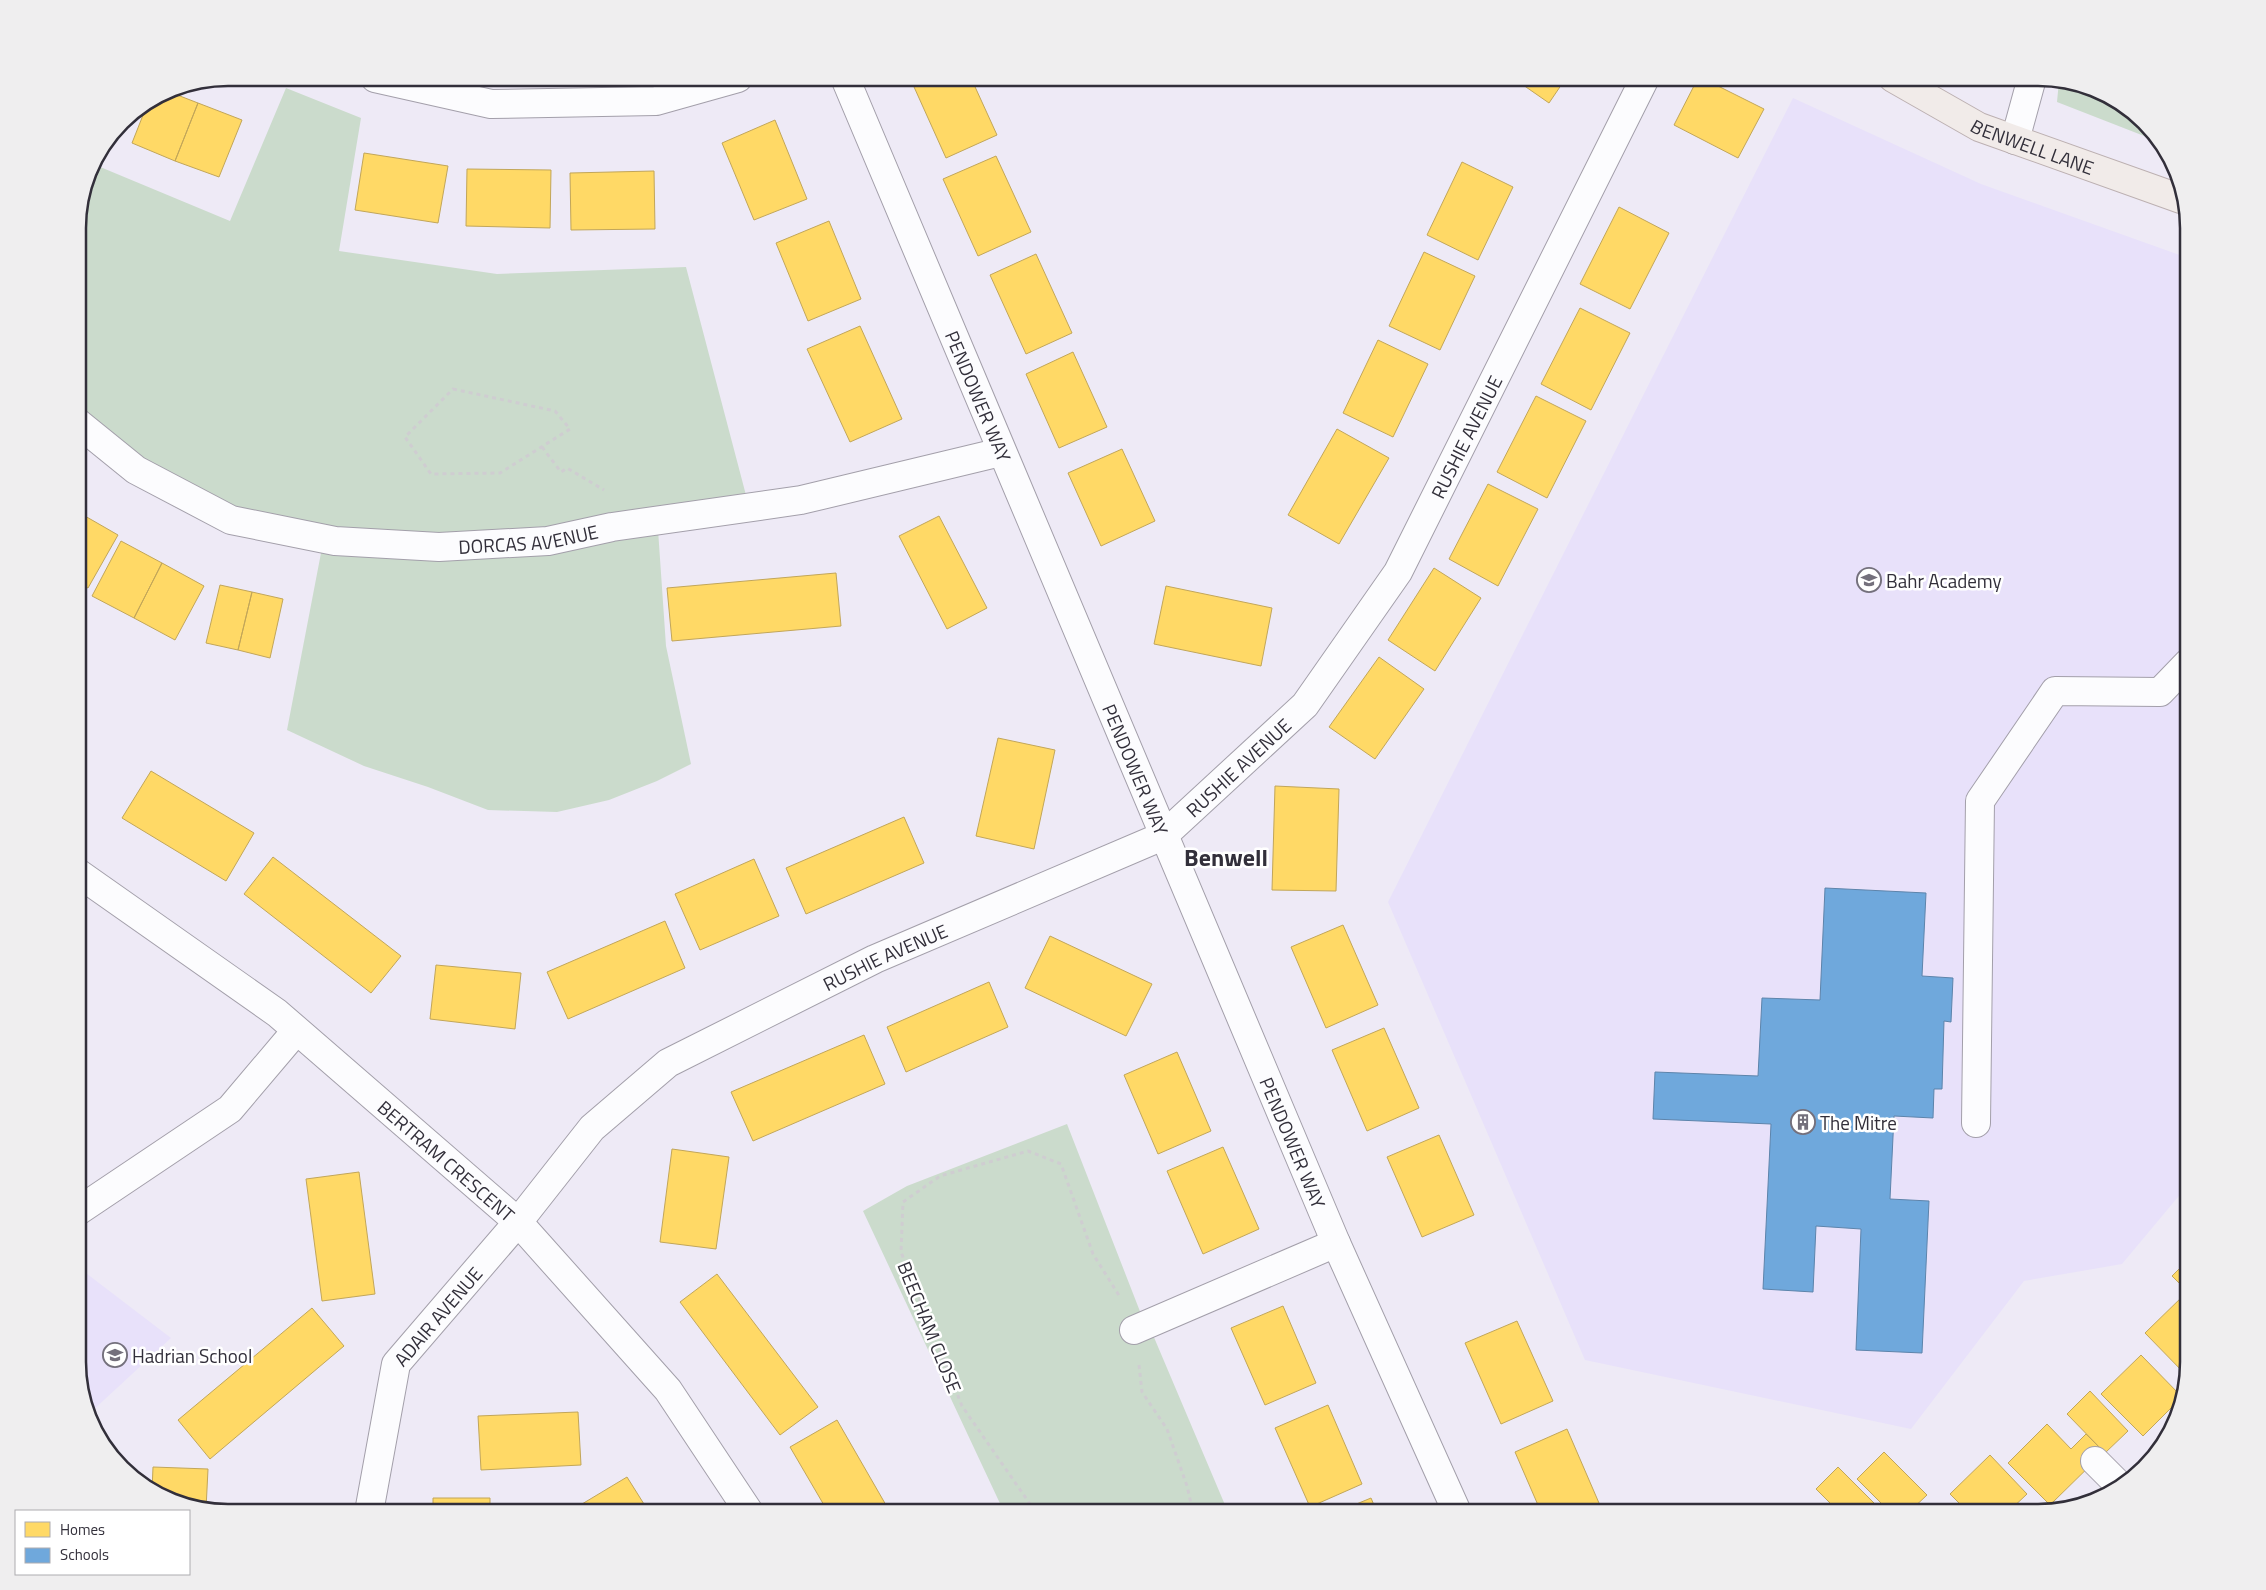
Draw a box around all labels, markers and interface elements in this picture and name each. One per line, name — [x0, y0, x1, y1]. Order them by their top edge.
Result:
street label: BENWELL LANE — [1965, 111, 2098, 181]
street label: PENDOWER WAY — [938, 326, 1020, 467]
street label: RUSHIE AVENUE — [1423, 370, 1509, 503]
street label: DORCAS AVENUE — [458, 516, 601, 560]
place label: Bahr Academy — [1886, 566, 2002, 595]
school or university icon: Bahr Academy — [1856, 567, 1882, 593]
street label: PENDOWER WAY — [1096, 699, 1177, 840]
street label: RUSHIE AVENUE — [1179, 711, 1297, 823]
district label: Benwell — [1184, 839, 1268, 875]
street label: RUSHIE AVENUE — [817, 915, 952, 998]
street label: PENDOWER WAY — [1253, 1072, 1334, 1213]
street label: BERTRAM CRESCENT — [372, 1092, 522, 1228]
place label: The Mitre — [1820, 1108, 1897, 1137]
building icon: The Mitre — [1790, 1109, 1816, 1135]
street label: BEECHAM CLOSE — [890, 1257, 970, 1397]
street label: ADAIR AVENUE — [386, 1260, 489, 1372]
place label: Hadrian School — [132, 1341, 252, 1370]
school or university icon: Hadrian School — [102, 1342, 128, 1368]
legend — [15, 1510, 190, 1575]
text: Homes — [60, 1518, 105, 1541]
text: Schools — [60, 1543, 109, 1566]

